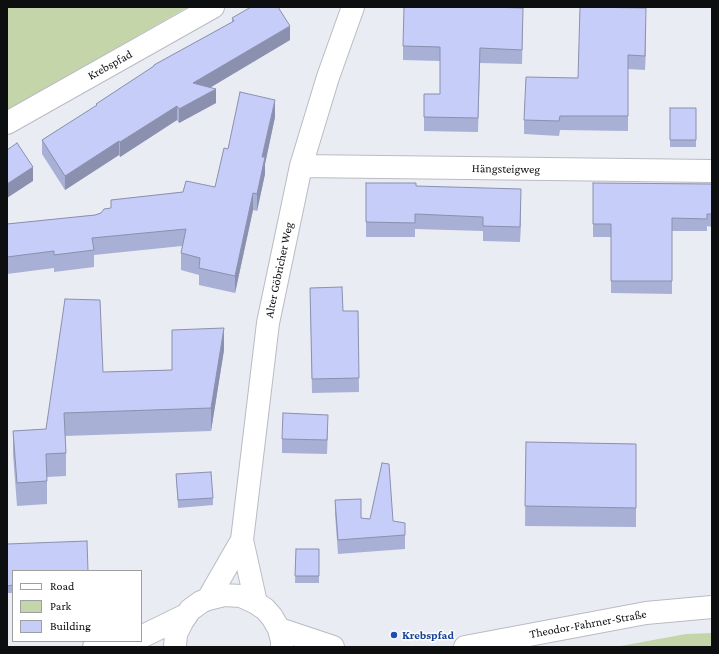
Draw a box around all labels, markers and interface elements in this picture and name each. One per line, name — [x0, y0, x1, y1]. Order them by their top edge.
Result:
street label: Krebspfad — [85, 47, 135, 83]
street label: Hängsteigweg — [472, 161, 540, 177]
street label: Alter Göbricher Weg — [262, 221, 296, 319]
legend — [12, 570, 142, 642]
text: Road — [50, 579, 74, 593]
text: Park — [50, 599, 71, 613]
street label: Theodor-Fahrner-Straße — [528, 607, 648, 641]
text: Building — [50, 619, 91, 633]
place label: Krebspfad — [402, 628, 454, 642]
marker: Krebspfad — [389, 630, 399, 640]

